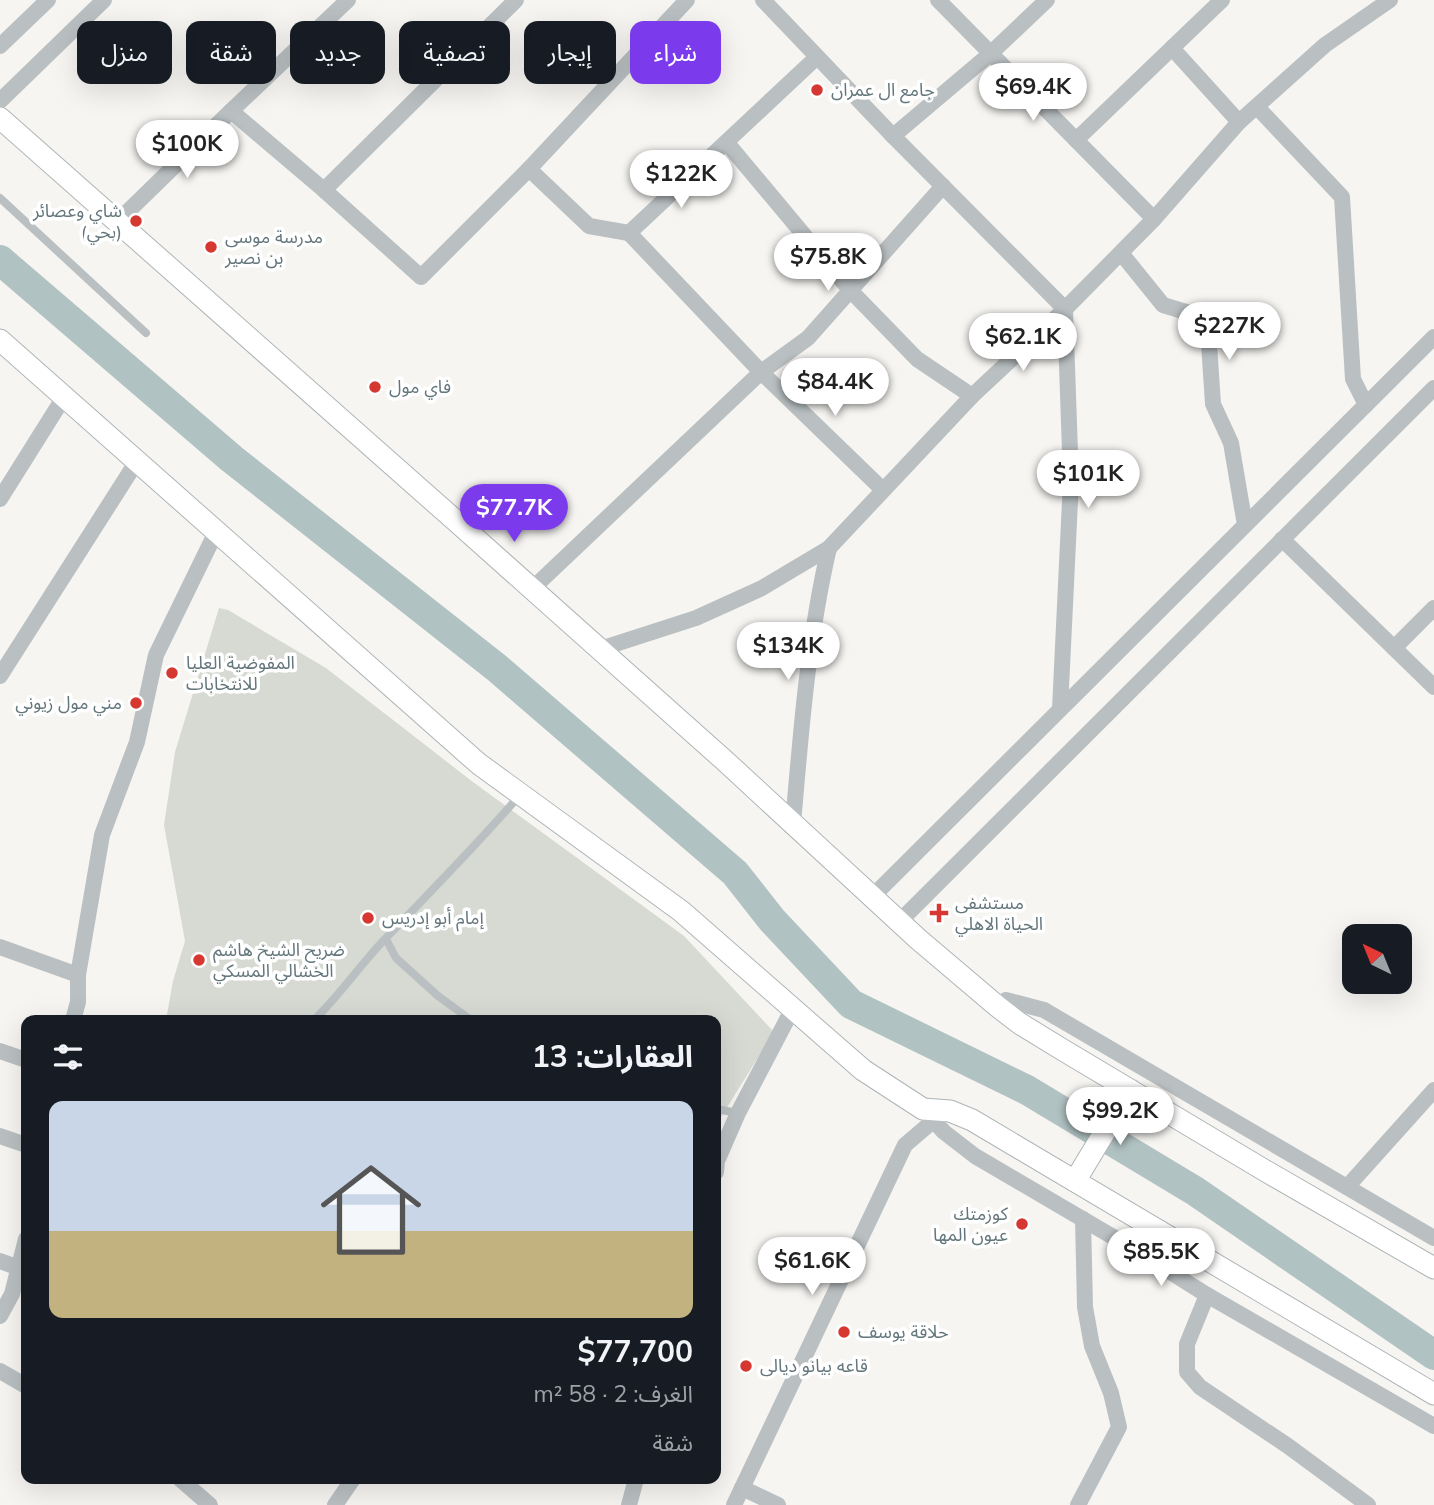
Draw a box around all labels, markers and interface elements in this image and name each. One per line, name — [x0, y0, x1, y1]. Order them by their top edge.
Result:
chip: منزل — [77, 21, 172, 84]
chip: شقة — [186, 21, 276, 84]
chip: جديد — [290, 21, 385, 84]
chip: تصفية — [399, 21, 510, 84]
chip: إيجار — [524, 21, 616, 84]
chip: شراء — [630, 21, 721, 84]
pin: $69.4K — [976, 64, 1090, 123]
text: $69.4K — [995, 71, 1071, 100]
place label: جامع ال عمران — [831, 78, 935, 104]
marker: جامع ال عمران — [809, 82, 825, 98]
pin: $100K — [138, 120, 236, 180]
text: $100K — [152, 128, 222, 157]
pin: $122K — [632, 150, 730, 210]
text: $122K — [646, 158, 716, 187]
place label: شاي وعصائر (بحي) — [32, 199, 122, 245]
marker: شاي وعصائر (بحي) — [128, 213, 144, 229]
place label: مدرسة موسى بن نصير — [224, 225, 323, 269]
pin: $75.8K — [771, 233, 885, 293]
marker: مدرسة موسى بن نصير — [203, 239, 219, 255]
text: $75.8K — [790, 241, 866, 270]
pin: $227K — [1180, 302, 1278, 362]
text: $227K — [1194, 310, 1264, 339]
pin: $62.1K — [966, 314, 1080, 373]
text: $62.1K — [985, 321, 1061, 350]
pin: $84.4K — [778, 358, 892, 418]
text: $84.4K — [797, 366, 873, 395]
place label: فاي مول — [389, 375, 451, 400]
marker: فاي مول — [367, 379, 383, 395]
pin: $101K — [1039, 450, 1137, 510]
text: $101K — [1053, 458, 1123, 487]
pin: $77.7K — [457, 484, 571, 544]
text: $77.7K — [476, 492, 552, 521]
pin: $134K — [739, 622, 837, 682]
text: $134K — [753, 630, 823, 659]
place label: المفوضية العليا للانتخابات — [186, 651, 295, 695]
marker: المفوضية العليا للانتخابات — [164, 665, 180, 681]
place label: مني مول زيوني — [15, 691, 122, 716]
marker: مني مول زيوني — [128, 695, 144, 711]
place label: مستشفى الحياة الاهلي — [955, 891, 1043, 937]
marker: مستشفى الحياة الاهلي — [929, 903, 949, 923]
place label: إمام أبو إدريس — [382, 906, 484, 932]
marker: إمام أبو إدريس — [360, 910, 376, 926]
north arrow — [1342, 924, 1412, 994]
map controls — [1342, 924, 1412, 994]
place label: ضريح الشيخ هاشم الخشالي المسكي — [213, 938, 345, 984]
marker: ضريح الشيخ هاشم الخشالي المسكي — [191, 952, 207, 968]
text: العقارات: 13 — [532, 1037, 693, 1075]
icon: filters — [49, 1038, 87, 1076]
pin: $99.2K — [1063, 1088, 1177, 1147]
text: $99.2K — [1082, 1095, 1158, 1124]
icon: home — [308, 1147, 434, 1273]
place label: كوزمتك عيون المها — [933, 1202, 1009, 1246]
marker: كوزمتك عيون المها — [1014, 1216, 1030, 1232]
pin: $85.5K — [1104, 1228, 1218, 1288]
text: $85.5K — [1123, 1236, 1199, 1265]
pin: $61.6K — [755, 1238, 869, 1297]
text: $61.6K — [774, 1245, 850, 1274]
place label: حلاقة يوسف — [858, 1320, 949, 1343]
marker: حلاقة يوسف — [836, 1324, 852, 1340]
text: $77,700 — [578, 1332, 693, 1370]
place label: قاعه بيانو ديالى — [760, 1354, 868, 1377]
marker: قاعه بيانو ديالى — [738, 1358, 754, 1374]
text: الغرف: 2 · 58 m² — [534, 1379, 693, 1408]
text: شقة — [652, 1428, 693, 1457]

